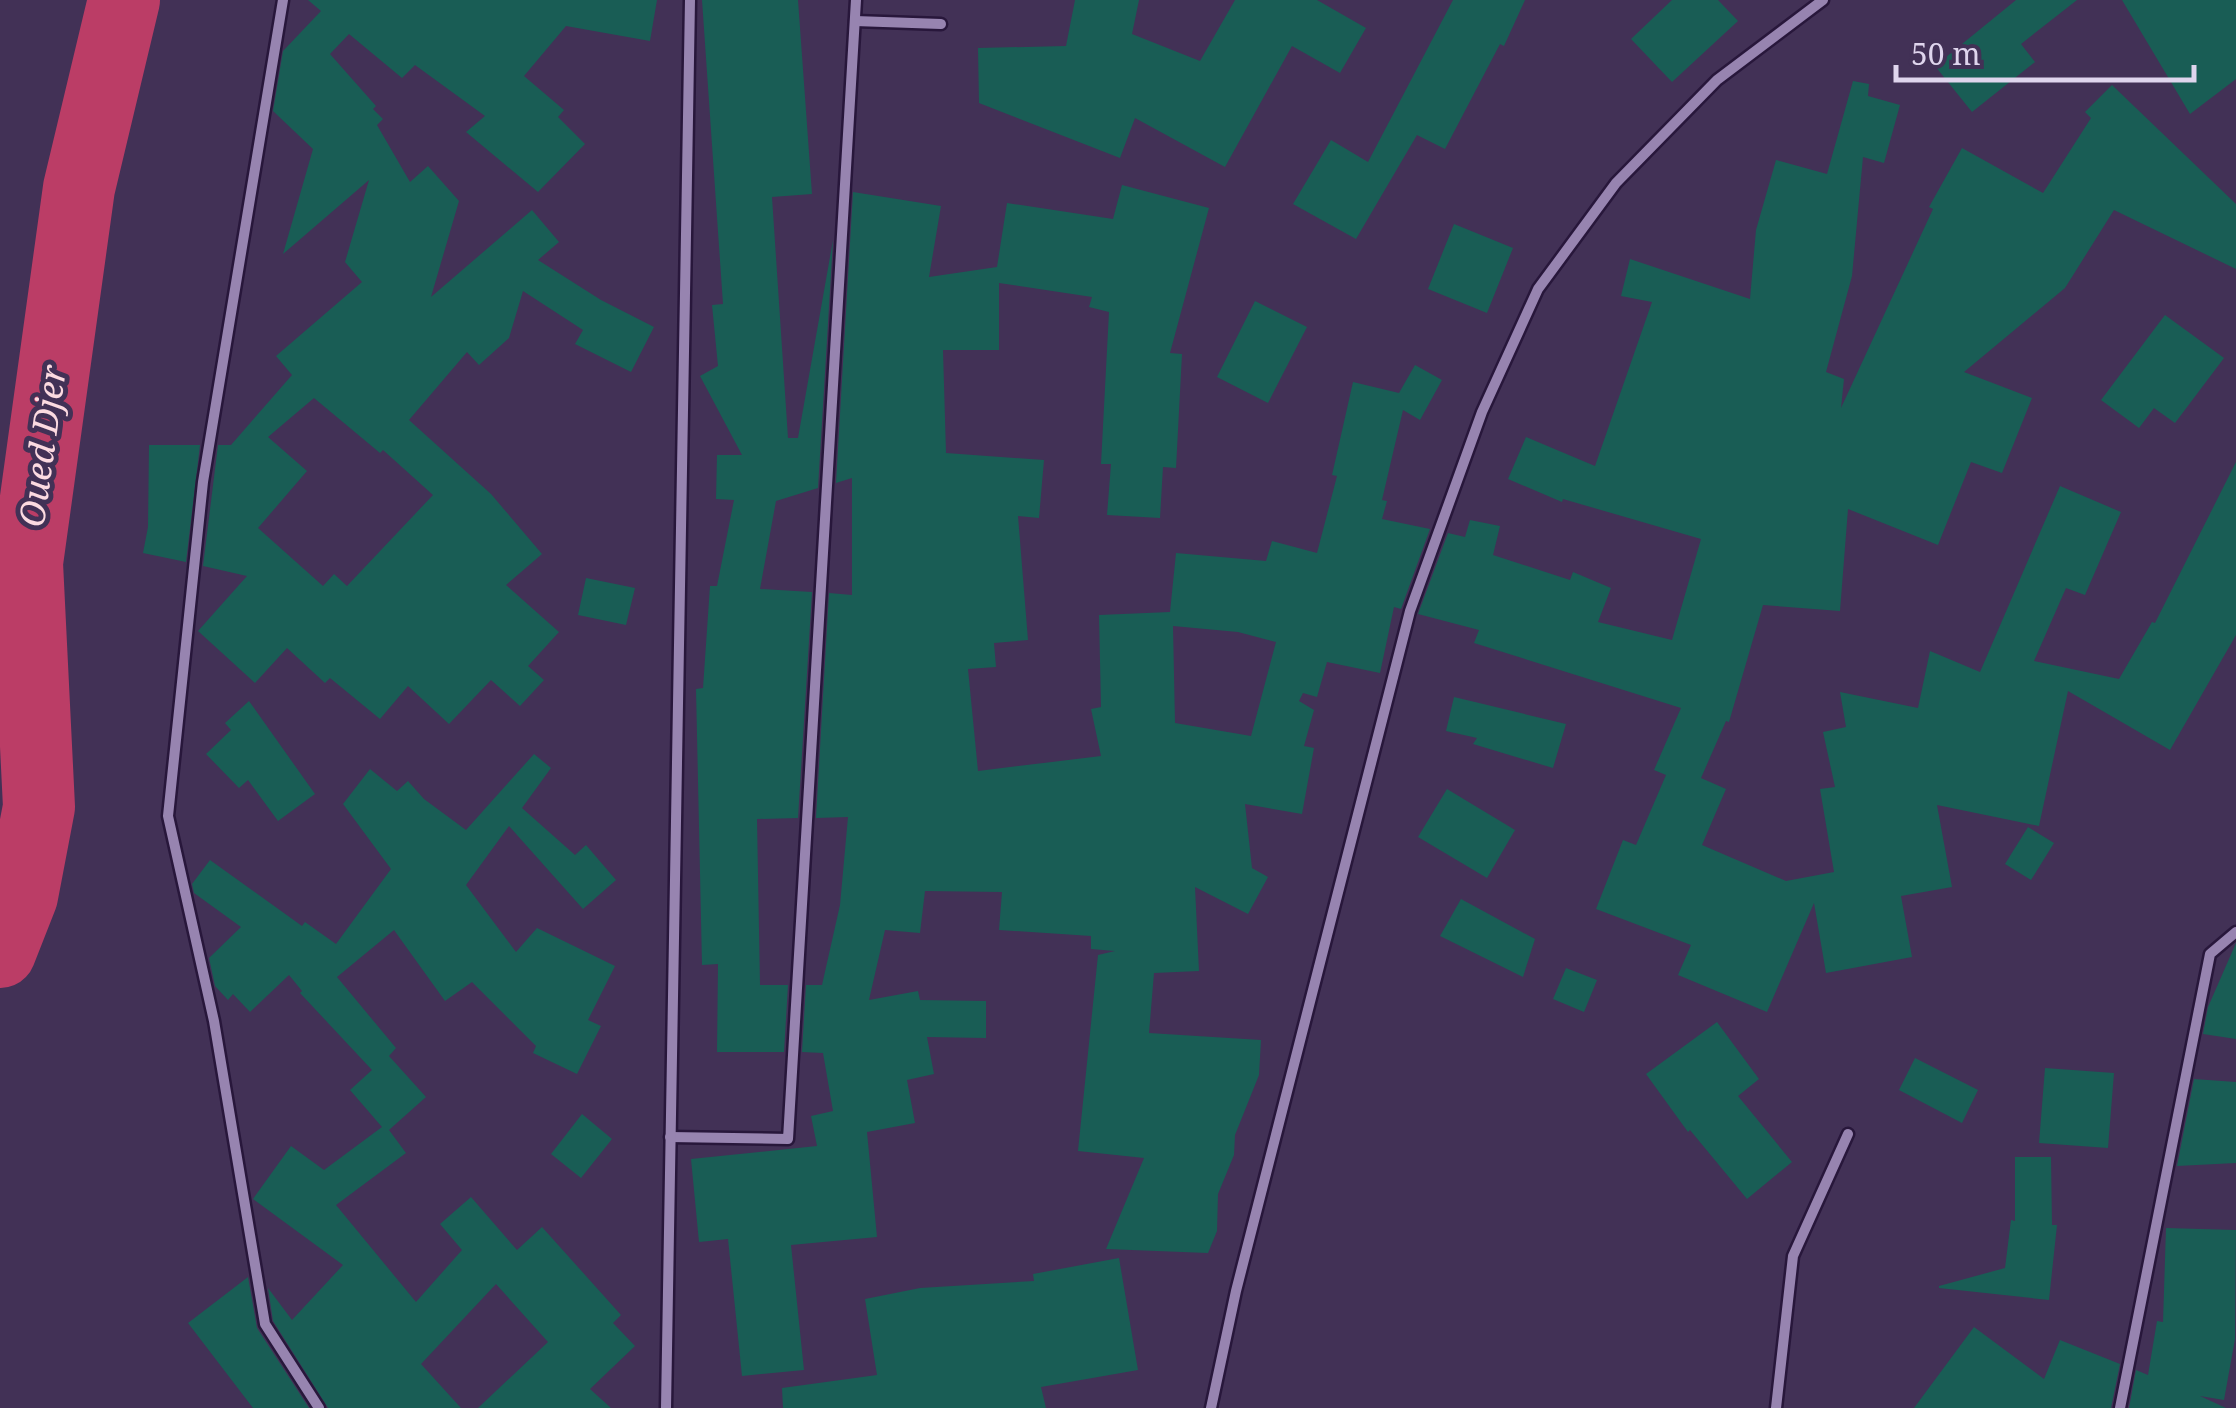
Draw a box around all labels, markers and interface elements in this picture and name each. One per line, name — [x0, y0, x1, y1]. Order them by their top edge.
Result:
scale bar — [1896, 20, 2194, 82]
text: 50 m — [1911, 33, 1981, 74]
water label: Oued Djer — [7, 361, 76, 530]

